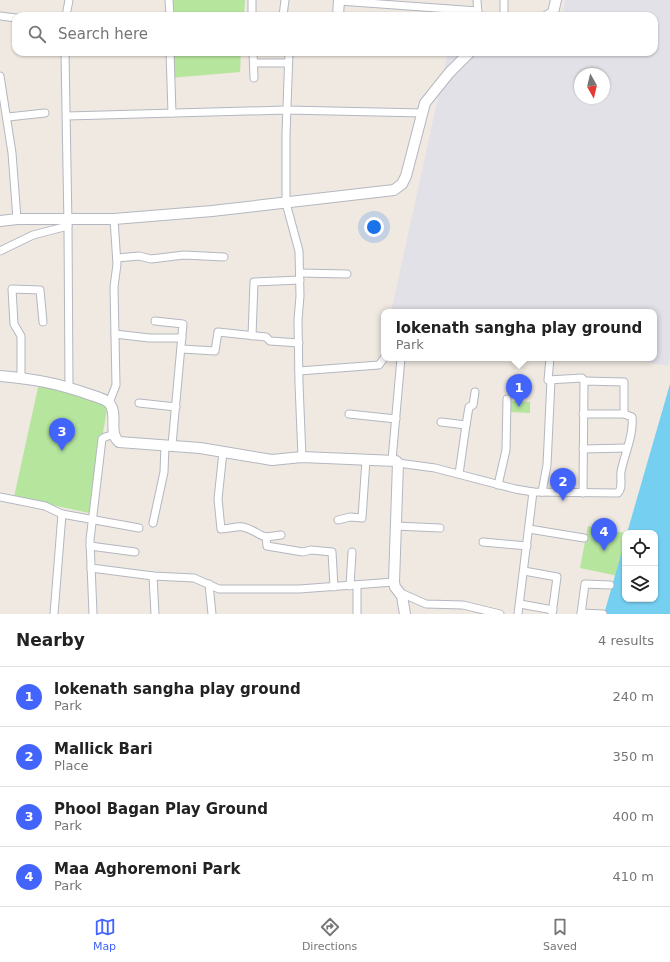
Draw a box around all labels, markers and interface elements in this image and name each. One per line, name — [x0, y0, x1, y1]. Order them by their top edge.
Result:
search box — [12, 12, 658, 56]
icon: search — [26, 23, 48, 45]
text: Search here — [58, 25, 148, 43]
north arrow — [574, 68, 610, 104]
your location — [364, 217, 384, 237]
popup — [381, 309, 657, 361]
text: lokenath sangha play ground — [396, 319, 642, 337]
text: Park — [396, 337, 424, 352]
pin: 1 — [506, 374, 532, 407]
pin: 3 — [49, 418, 75, 451]
pin: 2 — [550, 468, 576, 501]
pin: 4 — [591, 518, 617, 551]
map controls — [622, 530, 658, 602]
button: locate — [622, 530, 658, 566]
button: layers — [622, 566, 658, 602]
text: Nearby — [16, 630, 85, 650]
text: 4 results — [598, 633, 654, 648]
text: lokenath sangha play ground — [54, 680, 301, 698]
text: 1 — [24, 689, 34, 704]
text: 240 m — [612, 689, 654, 704]
text: Park — [54, 698, 82, 713]
text: Mallick Bari — [54, 740, 153, 758]
text: 2 — [24, 749, 34, 764]
text: 350 m — [612, 749, 654, 764]
text: Place — [54, 758, 89, 773]
text: Phool Bagan Play Ground — [54, 800, 268, 818]
text: 3 — [24, 809, 34, 824]
text: 400 m — [612, 809, 654, 824]
text: Park — [54, 818, 82, 833]
text: Maa Aghoremoni Park — [54, 860, 240, 878]
text: 4 — [24, 869, 34, 884]
text: 410 m — [612, 869, 654, 884]
text: Park — [54, 878, 82, 893]
tab: Map — [93, 916, 116, 953]
tab: Directions — [302, 916, 357, 953]
tab: Saved — [543, 916, 577, 953]

